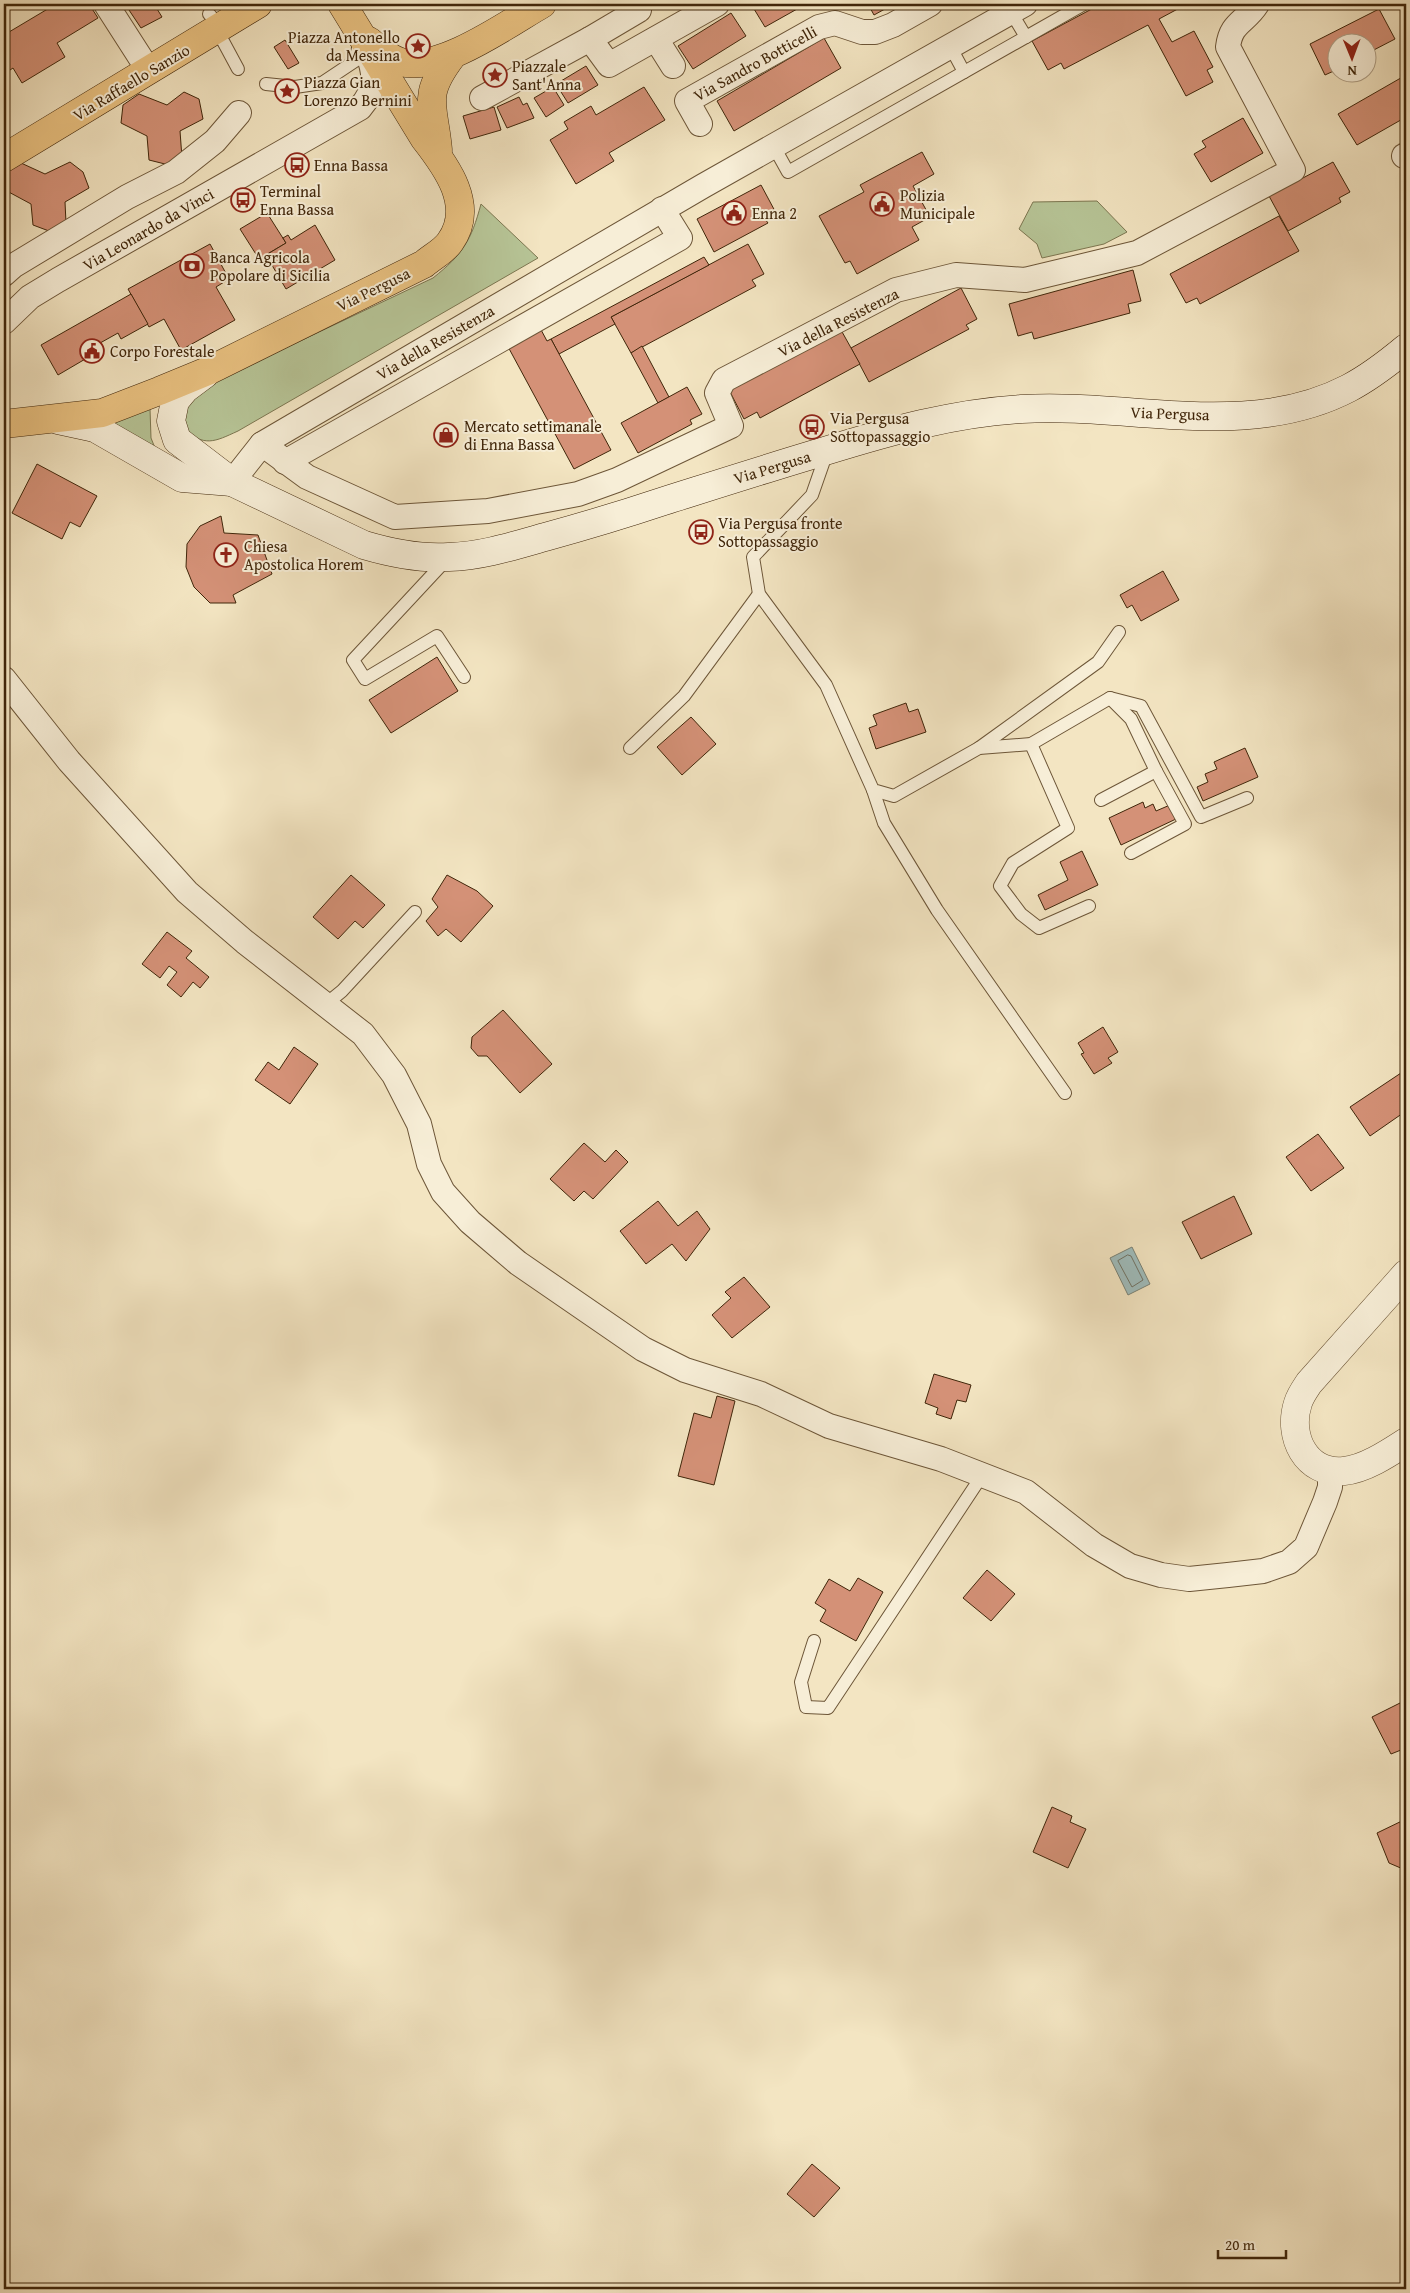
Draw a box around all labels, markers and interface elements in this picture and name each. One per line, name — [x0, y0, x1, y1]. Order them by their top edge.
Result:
street label: Via Sandro Botticelli — [689, 19, 822, 107]
place label: Piazza Antonello da Messina — [288, 25, 400, 67]
north arrow — [1328, 32, 1378, 82]
place icon: Piazza Antonello da Messina — [405, 33, 431, 59]
street label: Via Raffaello Sanzio — [68, 38, 194, 126]
place label: Piazzale Sant'Anna — [512, 54, 582, 96]
text: N — [1347, 61, 1357, 81]
place icon: Piazzale Sant'Anna — [482, 62, 508, 88]
place label: Piazza Gian Lorenzo Bernini — [304, 70, 412, 112]
place icon: Piazza Gian Lorenzo Bernini — [274, 78, 300, 104]
bus stop icon: Enna Bassa — [284, 152, 310, 178]
place label: Enna Bassa — [314, 153, 388, 177]
place label: Terminal Enna Bassa — [260, 179, 334, 221]
street label: Via Leonardo da Vinci — [78, 181, 218, 276]
place label: Polizia Municipale — [900, 183, 975, 225]
bus stop icon: Terminal Enna Bassa — [230, 187, 256, 213]
public building icon: Polizia Municipale — [869, 191, 895, 217]
public building icon: Enna 2 — [721, 200, 747, 226]
place label: Enna 2 — [752, 201, 797, 225]
place label: Banca Agricola Popolare di Sicilia — [210, 245, 330, 287]
bank icon: Banca Agricola Popolare di Sicilia — [179, 253, 205, 279]
street label: Via Pergusa — [332, 261, 414, 317]
street label: Via della Resistenza — [773, 281, 903, 363]
street label: Via della Resistenza — [371, 298, 499, 386]
public building icon: Corpo Forestale — [79, 338, 105, 364]
place label: Corpo Forestale — [110, 339, 215, 363]
street label: Via Pergusa — [1130, 400, 1210, 426]
place label: Via Pergusa Sottopassaggio — [830, 406, 930, 448]
place label: Mercato settimanale di Enna Bassa — [464, 414, 602, 456]
bus stop icon: Via Pergusa Sottopassaggio — [799, 414, 825, 440]
shop icon: Mercato settimanale di Enna Bassa — [433, 422, 459, 448]
street label: Via Pergusa — [731, 444, 814, 490]
place label: Via Pergusa fronte Sottopassaggio — [718, 511, 843, 553]
bus stop icon: Via Pergusa fronte Sottopassaggio — [688, 519, 714, 545]
place label: Chiesa Apostolica Horem — [244, 534, 364, 576]
church icon: Chiesa Apostolica Horem — [213, 542, 239, 568]
scale bar — [1218, 2228, 1285, 2260]
text: 20 m — [1225, 2234, 1256, 2255]

